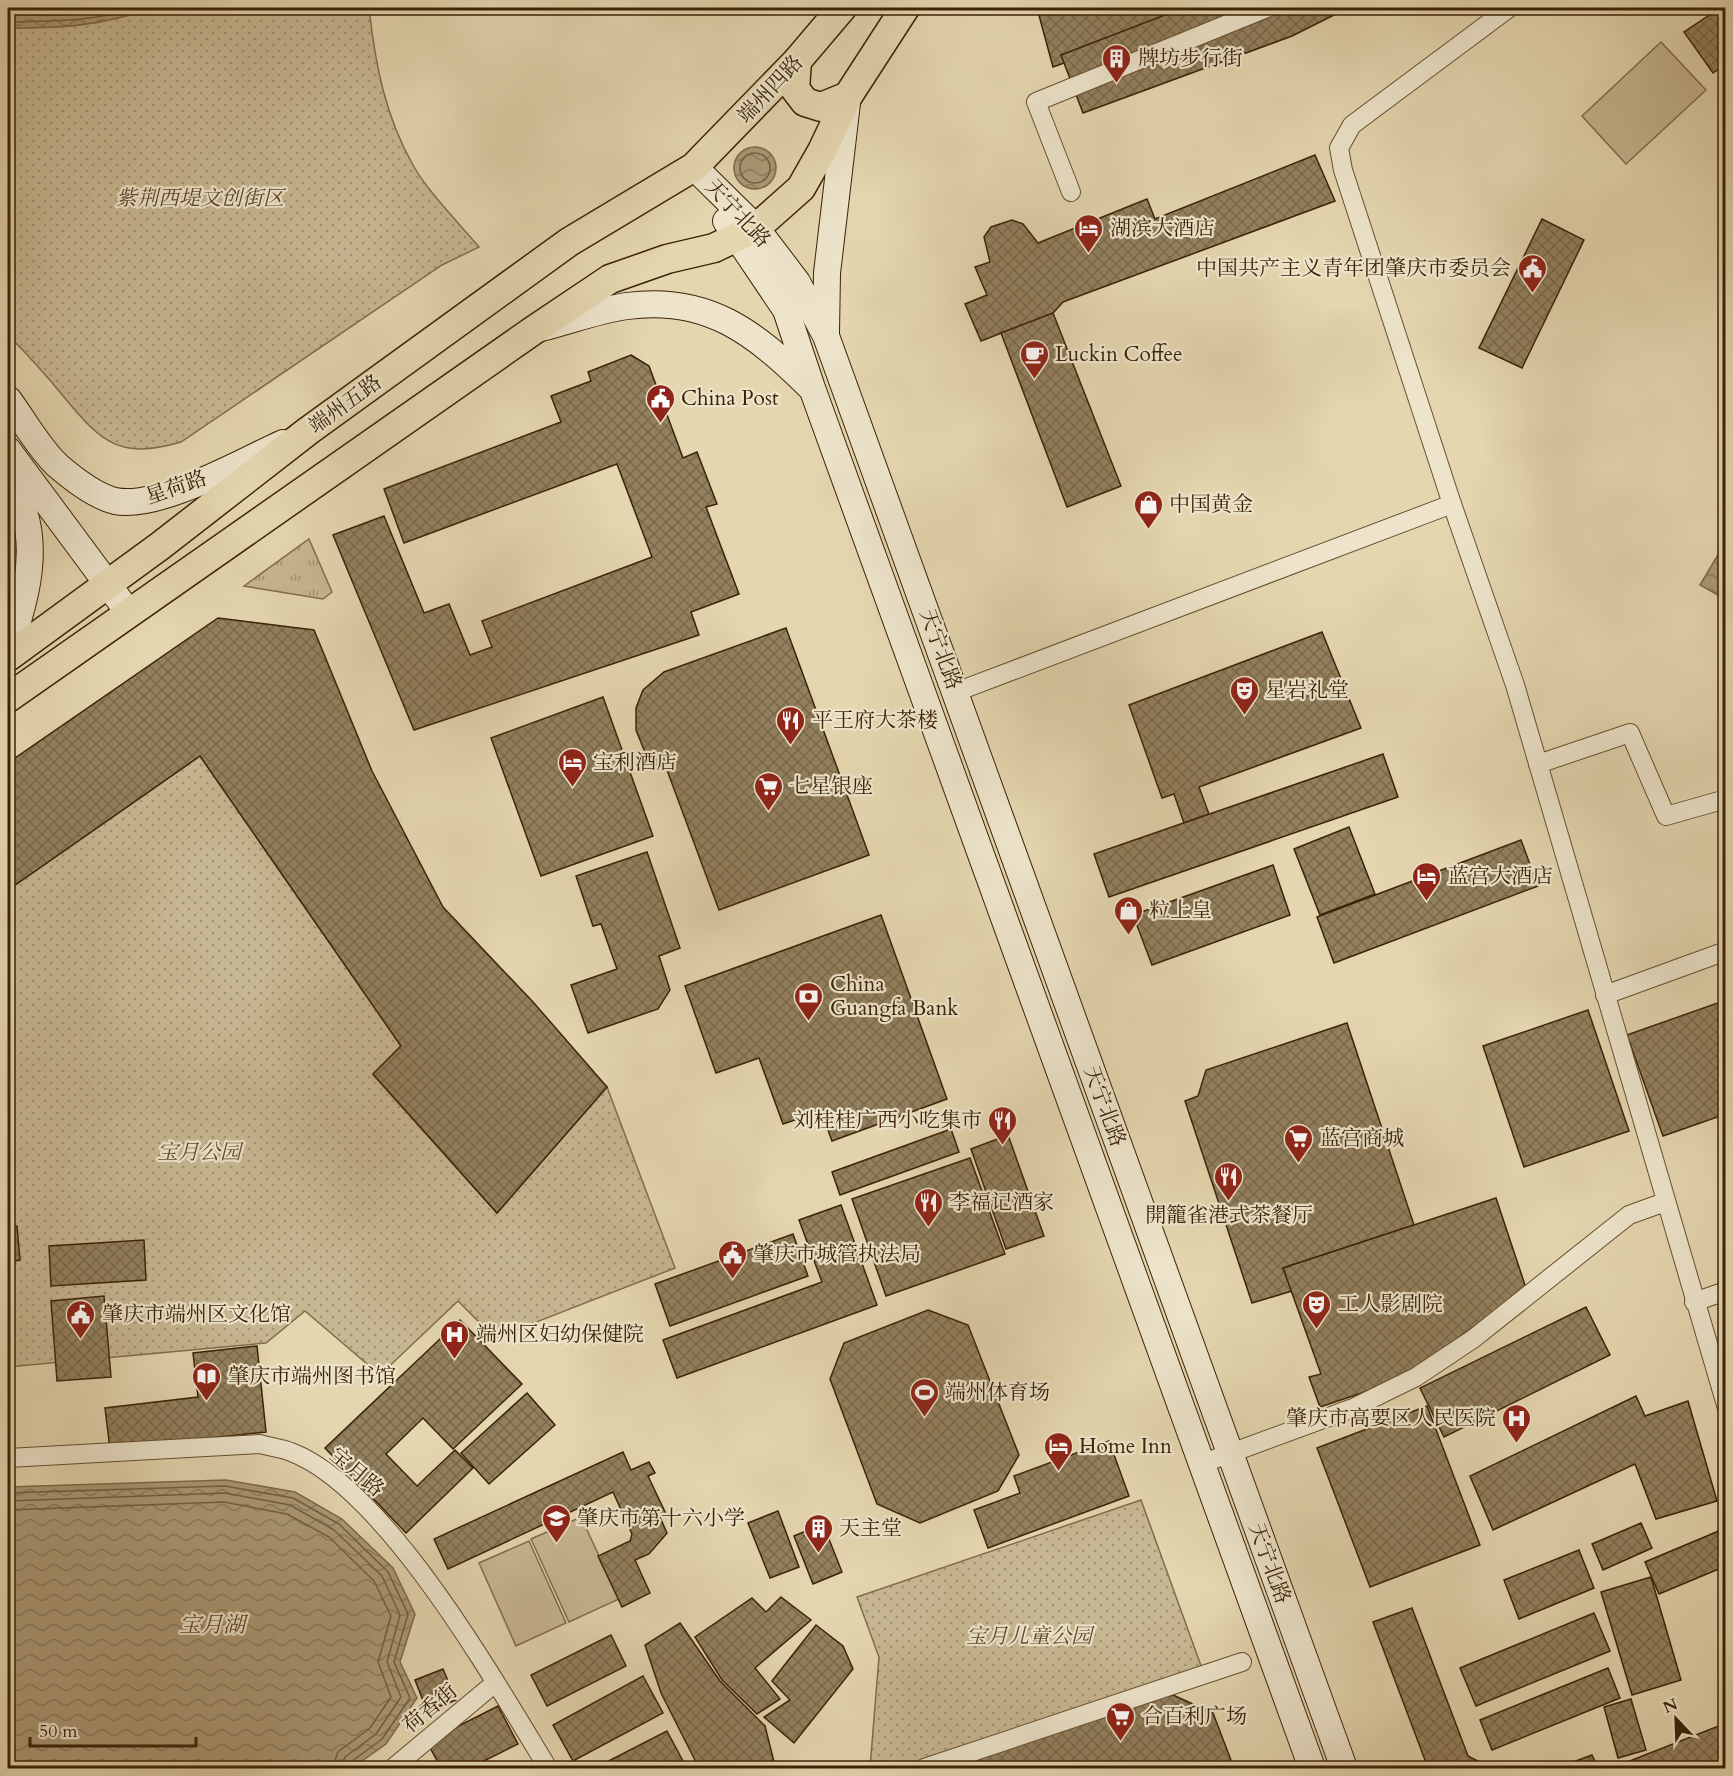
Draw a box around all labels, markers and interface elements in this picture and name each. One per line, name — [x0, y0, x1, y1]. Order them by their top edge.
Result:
building icon: 牌坊步行街 — [1101, 42, 1133, 84]
place label: 牌坊步行街 — [1138, 44, 1243, 73]
street label: 端州四路 — [731, 49, 810, 130]
street label: 天宁北路 — [698, 173, 777, 254]
park label: 紫荆西堤文创街区 — [116, 184, 287, 213]
hotel icon: 湖滨大酒店 — [1073, 212, 1105, 254]
place label: 湖滨大酒店 — [1110, 214, 1215, 243]
public building icon: 中国共产主义青年团肇庆市委员会 — [1516, 252, 1548, 294]
place label: 中国共产主义青年团肇庆市委员会 — [1196, 254, 1511, 283]
cafe icon: Luckin Coffee — [1018, 338, 1050, 380]
place label: Luckin Coffee — [1055, 340, 1183, 369]
street label: 端州五路 — [303, 368, 388, 441]
public building icon: China Post — [644, 382, 676, 424]
place label: China Post — [681, 384, 779, 413]
street label: 星荷路 — [142, 464, 211, 511]
shop icon: 中国黄金 — [1132, 488, 1164, 530]
place label: 中国黄金 — [1169, 490, 1253, 519]
street label: 天宁北路 — [913, 605, 969, 694]
theatre icon: 星岩礼堂 — [1228, 674, 1260, 716]
place label: 星岩礼堂 — [1265, 676, 1349, 705]
restaurant icon: 平王府大茶楼 — [775, 704, 807, 746]
place label: 平王府大茶楼 — [812, 706, 938, 735]
hotel icon: 宝利酒店 — [556, 746, 588, 788]
place label: 宝利酒店 — [593, 748, 677, 777]
supermarket icon: 七星银座 — [752, 770, 784, 812]
place label: 七星银座 — [789, 772, 873, 801]
hotel icon: 蓝宫大酒店 — [1411, 860, 1443, 902]
place label: 蓝宫大酒店 — [1448, 862, 1553, 891]
shop icon: 粒上皇 — [1112, 894, 1144, 936]
place label: 粒上皇 — [1149, 896, 1212, 925]
place label: China Guangfa Bank — [830, 970, 959, 1023]
bank icon: China Guangfa Bank — [793, 980, 825, 1022]
street label: 天宁北路 — [1077, 1062, 1133, 1151]
restaurant icon: 刘桂桂广西小吃集市 — [987, 1104, 1019, 1146]
place label: 刘桂桂广西小吃集市 — [793, 1106, 982, 1135]
supermarket icon: 蓝宫商城 — [1283, 1122, 1315, 1164]
place label: 蓝宫商城 — [1320, 1124, 1404, 1153]
park label: 宝月公园 — [157, 1138, 244, 1167]
restaurant icon: 開籠雀港式茶餐厅 — [1213, 1160, 1245, 1202]
restaurant icon: 李福记酒家 — [912, 1186, 944, 1228]
place label: 李福记酒家 — [949, 1188, 1054, 1217]
place label: 開籠雀港式茶餐厅 — [1145, 1201, 1313, 1230]
public building icon: 肇庆市城管执法局 — [716, 1238, 748, 1280]
place label: 肇庆市城管执法局 — [753, 1240, 921, 1269]
theatre icon: 工人影剧院 — [1301, 1288, 1333, 1330]
place label: 工人影剧院 — [1338, 1290, 1443, 1319]
public building icon: 肇庆市端州区文化馆 — [65, 1298, 97, 1340]
place label: 肇庆市端州区文化馆 — [102, 1300, 291, 1329]
hospital icon: 端州区妇幼保健院 — [439, 1318, 471, 1360]
place label: 端州区妇幼保健院 — [476, 1320, 644, 1349]
library icon: 肇庆市端州图书馆 — [191, 1360, 223, 1402]
place label: 肇庆市端州图书馆 — [228, 1362, 396, 1391]
sports icon: 端州体育场 — [908, 1376, 940, 1418]
place label: 端州体育场 — [945, 1378, 1050, 1407]
hospital icon: 肇庆市高要区人民医院 — [1501, 1402, 1533, 1444]
place label: 肇庆市高要区人民医院 — [1286, 1404, 1496, 1433]
hotel icon: Home Inn — [1042, 1430, 1074, 1472]
place label: Home Inn — [1079, 1432, 1172, 1461]
street label: 宝月路 — [323, 1441, 390, 1504]
school or university icon: 肇庆市第十六小学 — [540, 1502, 572, 1544]
place label: 肇庆市第十六小学 — [577, 1504, 745, 1533]
building icon: 天主堂 — [802, 1512, 834, 1554]
place label: 天主堂 — [839, 1514, 902, 1543]
street label: 天宁北路 — [1242, 1519, 1298, 1608]
water label: 宝月湖 — [179, 1610, 249, 1640]
park label: 宝月儿童公园 — [966, 1622, 1095, 1651]
street label: 荷香街 — [397, 1677, 464, 1740]
north arrow — [1646, 1689, 1706, 1749]
text: N — [1660, 1693, 1681, 1719]
supermarket icon: 合百利广场 — [1105, 1700, 1137, 1742]
place label: 合百利广场 — [1142, 1702, 1247, 1731]
scale bar — [30, 1710, 196, 1748]
text: 50 m — [39, 1719, 78, 1744]

